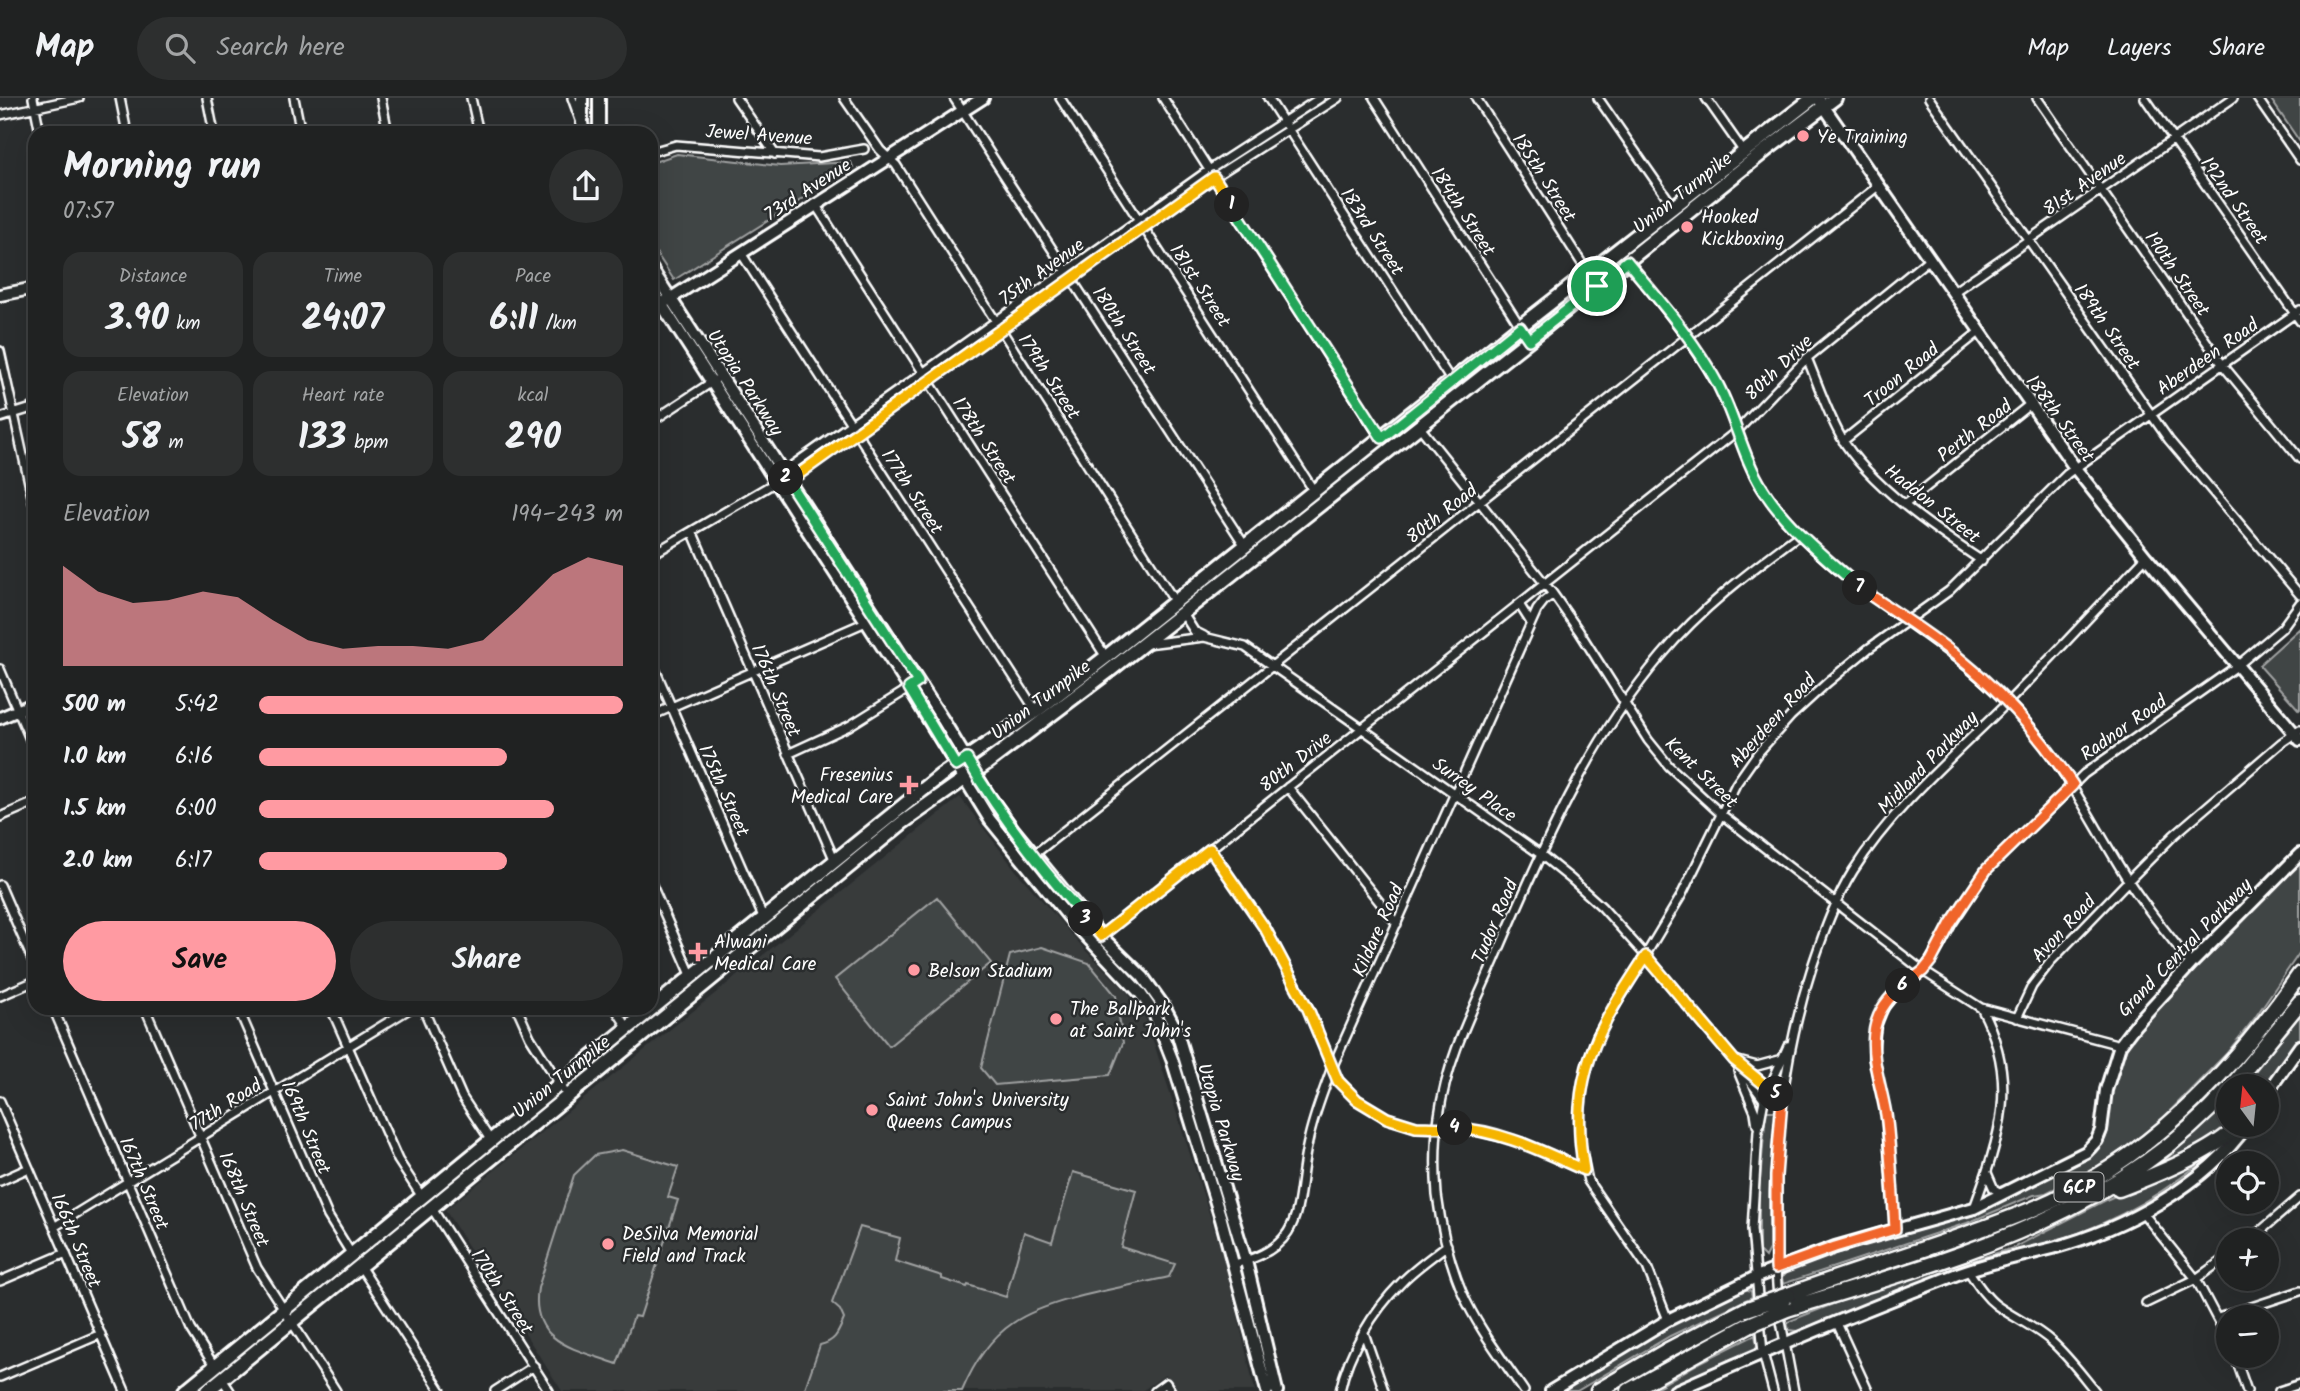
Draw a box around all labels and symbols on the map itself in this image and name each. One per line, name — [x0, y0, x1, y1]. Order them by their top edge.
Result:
street label: Jewel Avenue — [704, 117, 814, 155]
place label: Ye Training — [1817, 123, 1908, 153]
street label: 185th Street — [1503, 128, 1584, 229]
marker: Ye Training — [1795, 128, 1811, 144]
street label: 81st Avenue — [2037, 144, 2134, 225]
street label: Union Turnpike — [1627, 145, 1740, 242]
street label: 73rd Avenue — [758, 151, 858, 230]
street label: 192nd Street — [2192, 151, 2275, 252]
street label: 184th Street — [1422, 161, 1503, 263]
street label: 183rd Street — [1332, 182, 1411, 283]
pin: 1 — [1214, 188, 1250, 222]
place label: Hooked Kickboxing — [1701, 203, 1785, 255]
marker: Hooked Kickboxing — [1679, 219, 1695, 235]
street label: 190th Street — [2136, 225, 2217, 323]
street label: 75th Avenue — [993, 231, 1092, 314]
street label: 181st Street — [1161, 238, 1238, 334]
pin — [1567, 256, 1627, 316]
street label: 189th Street — [2065, 278, 2148, 377]
street label: 180th Street — [1083, 281, 1164, 382]
street label: Aberdeen Road — [2151, 311, 2266, 404]
street label: Utopia Parkway — [698, 324, 791, 444]
street label: 179th Street — [1009, 328, 1088, 427]
street label: 80th Drive — [1738, 328, 1821, 409]
street label: Troon Road — [1858, 335, 1947, 415]
street label: 188th Street — [2017, 369, 2102, 470]
street label: 178th Street — [944, 391, 1023, 492]
street label: Perth Road — [1931, 392, 2020, 471]
street label: 177th Street — [872, 443, 951, 541]
street label: Haddon Street — [1877, 457, 1987, 552]
pin: 2 — [768, 460, 804, 496]
street label: 80th Road — [1400, 477, 1485, 552]
pin: 7 — [1842, 570, 1878, 606]
street label: 176th Street — [742, 640, 808, 743]
street label: Union Turnpike — [985, 652, 1098, 748]
street label: Aberdeen Road — [1723, 667, 1825, 776]
street label: Radnor Road — [2074, 687, 2174, 770]
street label: Midland Parkway — [1871, 704, 1987, 822]
street label: 80th Drive — [1253, 724, 1340, 801]
street label: Kent Street — [1657, 730, 1745, 817]
street label: 175th Street — [689, 740, 757, 842]
street label: Surrey Place — [1425, 750, 1523, 831]
place label: Fresenius Medical Care — [791, 761, 893, 813]
marker: Fresenius Medical Care — [899, 775, 919, 795]
street label: Grand Central Parkway — [2111, 871, 2261, 1025]
street label: Tudor Road — [1465, 874, 1527, 969]
street label: Kildare Road — [1345, 879, 1413, 982]
street label: Avon Road — [2025, 888, 2104, 970]
pin: 3 — [1068, 902, 1104, 936]
place label: Alwani Medical Care — [714, 928, 817, 980]
marker: Alwani Medical Care — [688, 942, 708, 962]
place label: Belson Stadium — [928, 957, 1052, 987]
marker: Belson Stadium — [906, 962, 922, 978]
pin: 6 — [1885, 968, 1920, 1004]
place label: The Ballpark at Saint John's — [1070, 995, 1191, 1047]
marker: The Ballpark at Saint John's — [1048, 1011, 1064, 1027]
street label: Union Turnpike — [507, 1028, 618, 1127]
street label: Utopia Parkway — [1188, 1060, 1253, 1187]
street label: 77th Road — [184, 1071, 269, 1140]
north arrow — [2216, 1074, 2278, 1138]
street label: 169th Street — [272, 1076, 339, 1180]
pin: 5 — [1758, 1076, 1794, 1112]
place label: Saint John's University Queens Campus — [886, 1086, 1070, 1138]
marker: Saint John's University Queens Campus — [864, 1102, 880, 1118]
pin: 4 — [1438, 1110, 1472, 1146]
street label: 167th Street — [110, 1133, 176, 1236]
street label: 168th Street — [210, 1147, 277, 1253]
road number: GCP — [2054, 1172, 2104, 1202]
street label: 166th Street — [42, 1189, 109, 1293]
place label: DeSilva Memorial Field and Track — [622, 1220, 759, 1272]
marker: DeSilva Memorial Field and Track — [600, 1236, 616, 1252]
street label: 170th Street — [462, 1243, 541, 1342]

